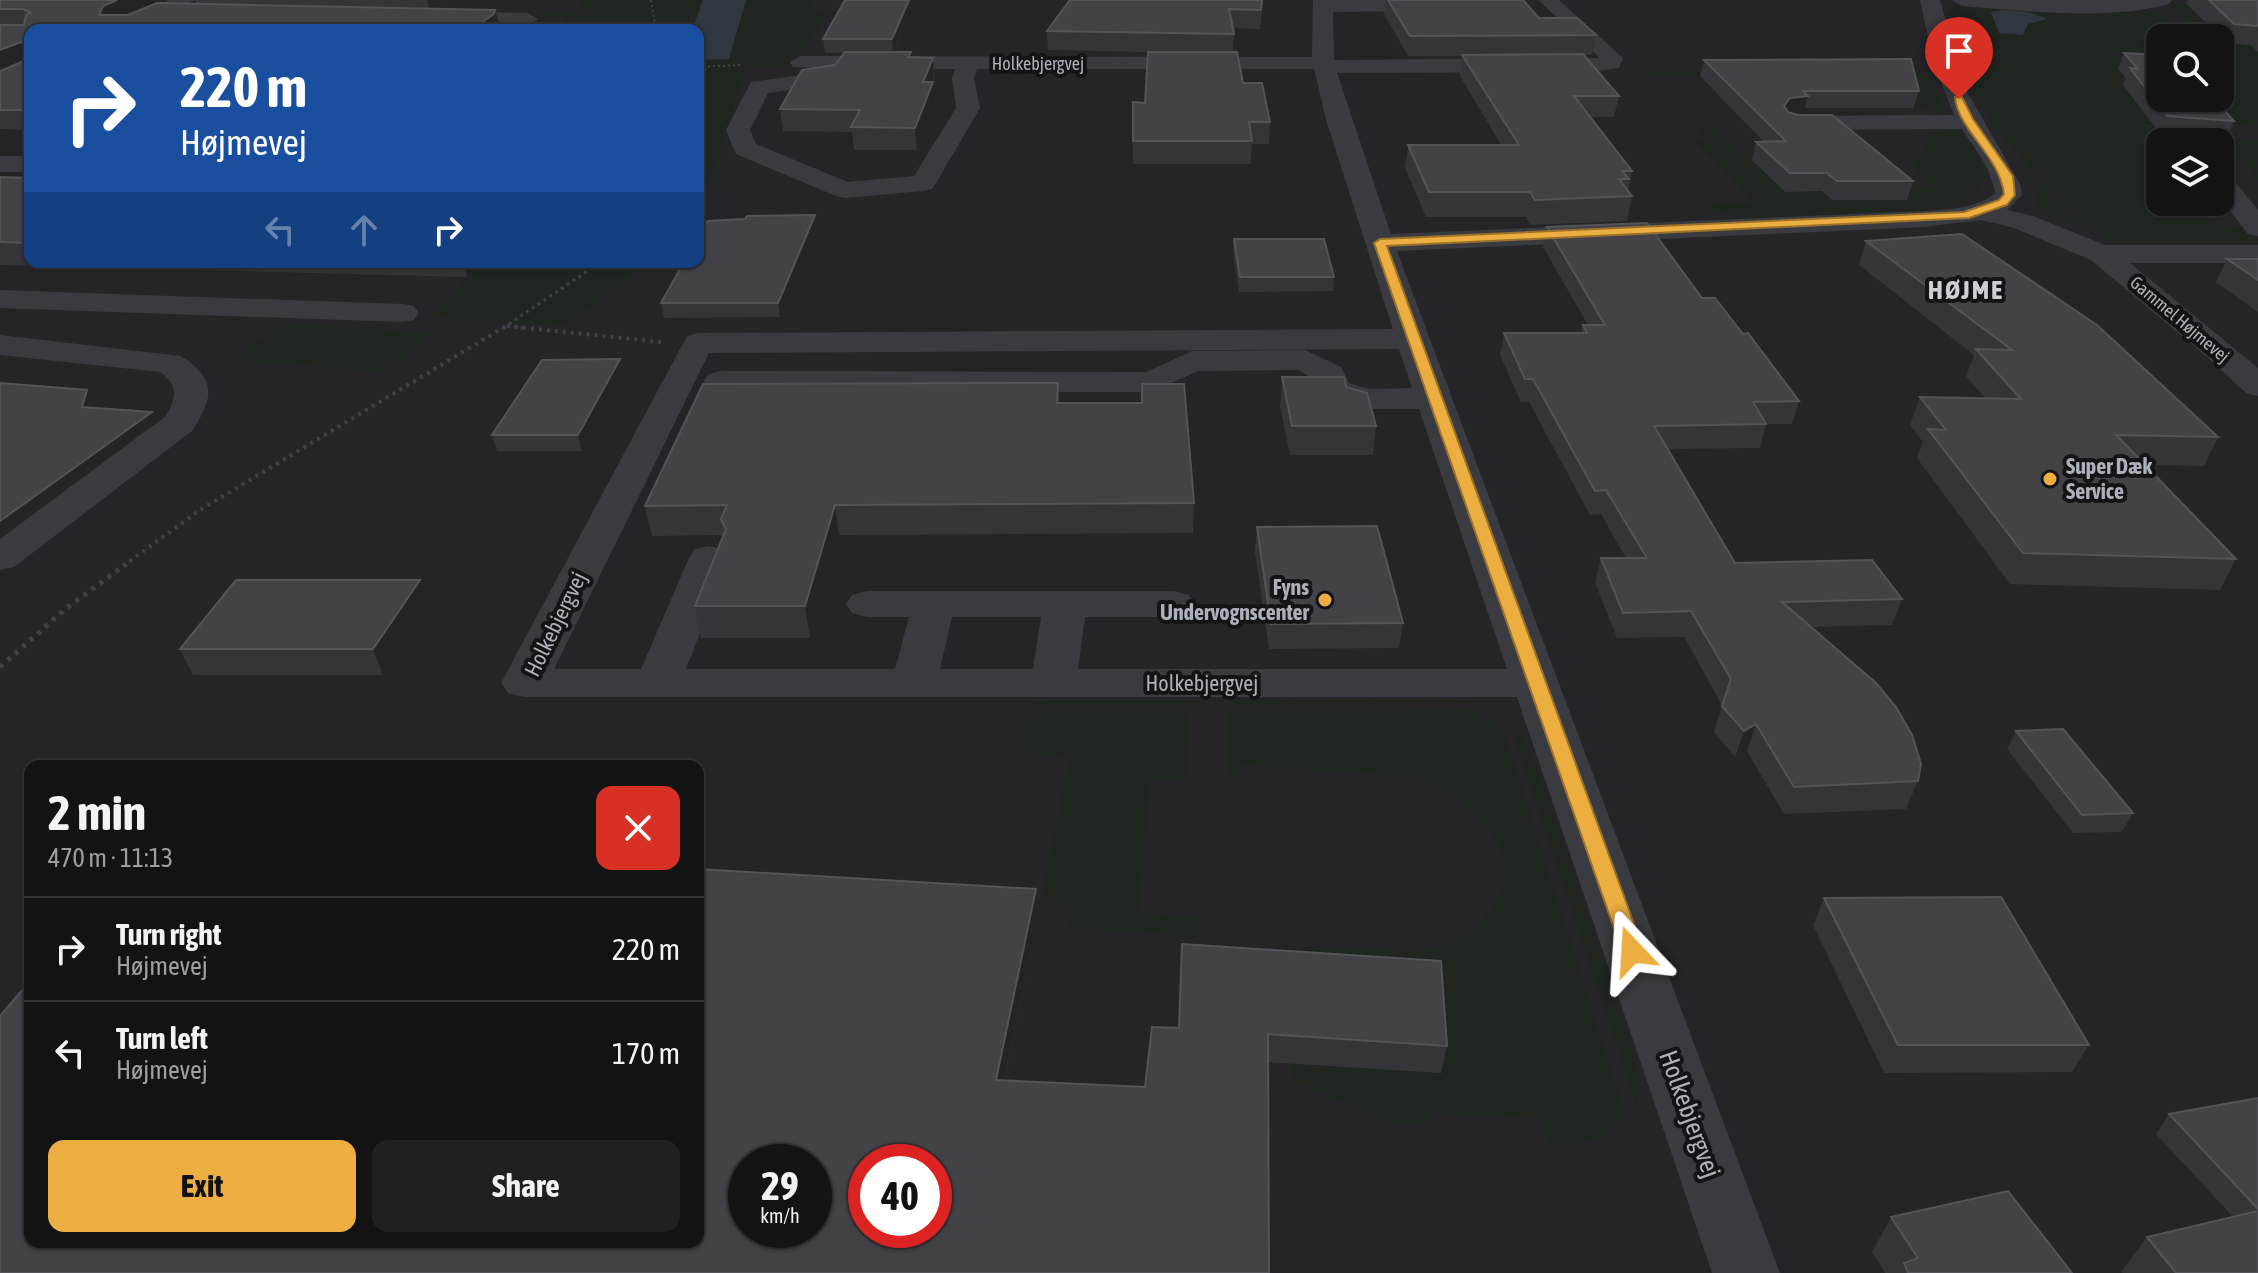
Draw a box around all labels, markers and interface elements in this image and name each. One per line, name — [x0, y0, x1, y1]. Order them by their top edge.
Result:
pin — [1925, 17, 1993, 99]
map controls — [2146, 24, 2234, 216]
button: search — [2146, 24, 2234, 112]
icon: arrive — [1937, 29, 1981, 73]
street label: Holkebjergvej — [992, 53, 1084, 74]
text: 220 m — [180, 55, 307, 119]
icon: right — [48, 56, 152, 160]
text: Højmevej — [180, 121, 307, 163]
button: layers — [2146, 128, 2234, 216]
icon: left — [258, 208, 302, 252]
icon: ahead — [342, 208, 386, 252]
icon: right — [426, 208, 470, 252]
street label: Gammel Højmevej — [2126, 271, 2234, 367]
district label: HØJME — [1928, 275, 2004, 305]
place label: Super Dæk Service — [2066, 453, 2152, 504]
marker: Super Dæk Service — [2041, 470, 2059, 488]
street label: Holkebjergvej — [519, 568, 591, 680]
place label: Fyns Undervognscenter — [1160, 574, 1310, 625]
marker: Fyns Undervognscenter — [1316, 591, 1334, 609]
street label: Holkebjergvej — [1146, 670, 1258, 696]
text: 2 min — [48, 785, 146, 840]
button: close — [596, 786, 680, 870]
text: 470 m · 11:13 — [48, 843, 173, 873]
position arrow — [1590, 909, 1674, 993]
text: Turn right — [116, 917, 222, 951]
icon: right — [48, 927, 92, 971]
text: 220 m — [612, 932, 680, 966]
text: Højmevej — [116, 951, 208, 981]
text: Turn left — [116, 1021, 208, 1055]
icon: left — [48, 1031, 92, 1075]
text: 170 m — [612, 1036, 680, 1070]
street label: Holkebjergvej — [1653, 1046, 1727, 1182]
text: Højmevej — [116, 1055, 208, 1085]
button: Exit — [48, 1140, 356, 1232]
button: Share — [372, 1140, 680, 1232]
speed limit sign: 40 — [848, 1144, 952, 1248]
text: 29 — [761, 1163, 799, 1208]
text: km/h — [760, 1204, 800, 1227]

